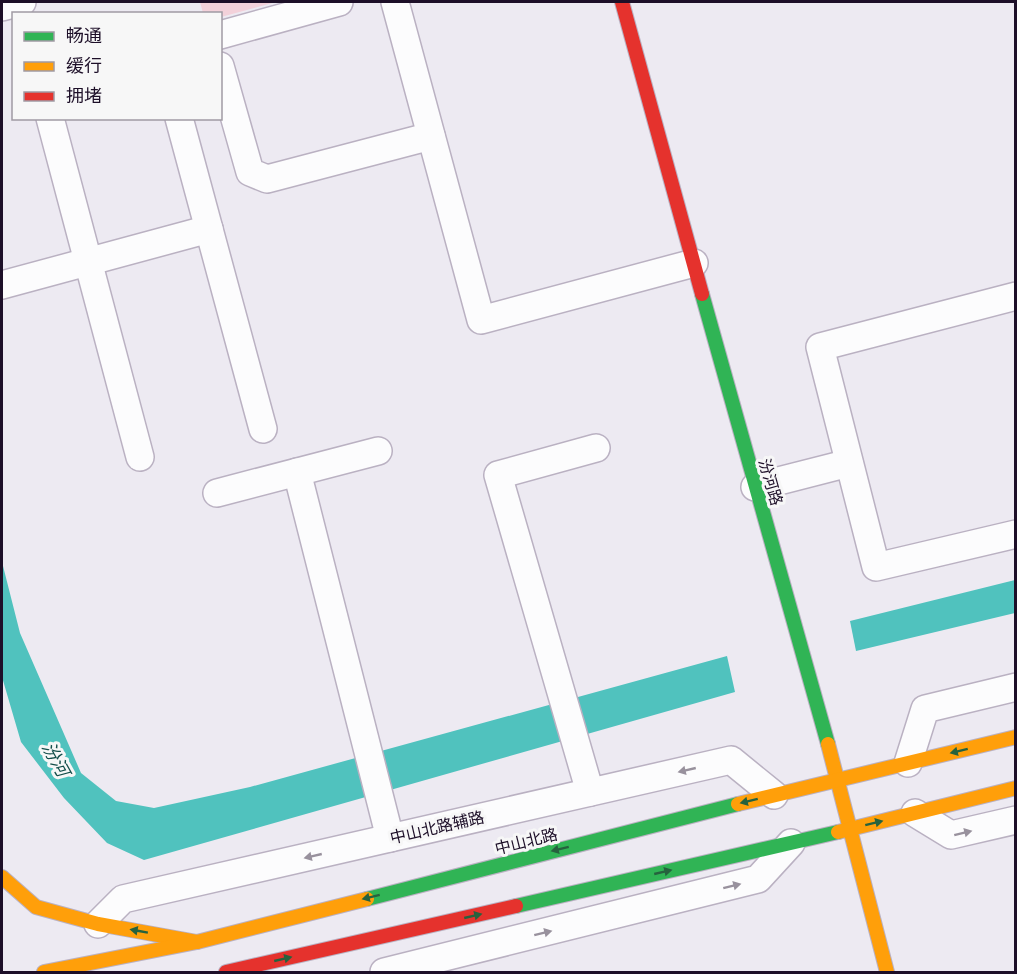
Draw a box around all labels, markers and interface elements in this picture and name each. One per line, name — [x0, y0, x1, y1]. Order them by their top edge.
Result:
legend — [12, 12, 222, 120]
text: 畅通 — [66, 25, 102, 46]
text: 缓行 — [66, 55, 102, 76]
text: 拥堵 — [66, 85, 102, 106]
street label: 汾河路 — [755, 456, 787, 508]
water label: 汾河 — [38, 738, 75, 782]
one-way arrow — [949, 746, 968, 756]
one-way arrow — [677, 766, 696, 775]
one-way arrow — [739, 797, 758, 807]
street label: 中山北路辅路 — [388, 806, 486, 848]
one-way arrow — [865, 818, 883, 827]
street label: 中山北路 — [493, 824, 559, 858]
one-way arrow — [953, 827, 972, 837]
one-way arrow — [550, 845, 569, 855]
one-way arrow — [304, 851, 322, 861]
one-way arrow — [654, 866, 673, 876]
one-way arrow — [723, 880, 741, 890]
one-way arrow — [361, 893, 380, 903]
one-way arrow — [464, 910, 483, 920]
one-way arrow — [129, 927, 148, 936]
one-way arrow — [534, 928, 552, 937]
one-way arrow — [274, 954, 293, 964]

